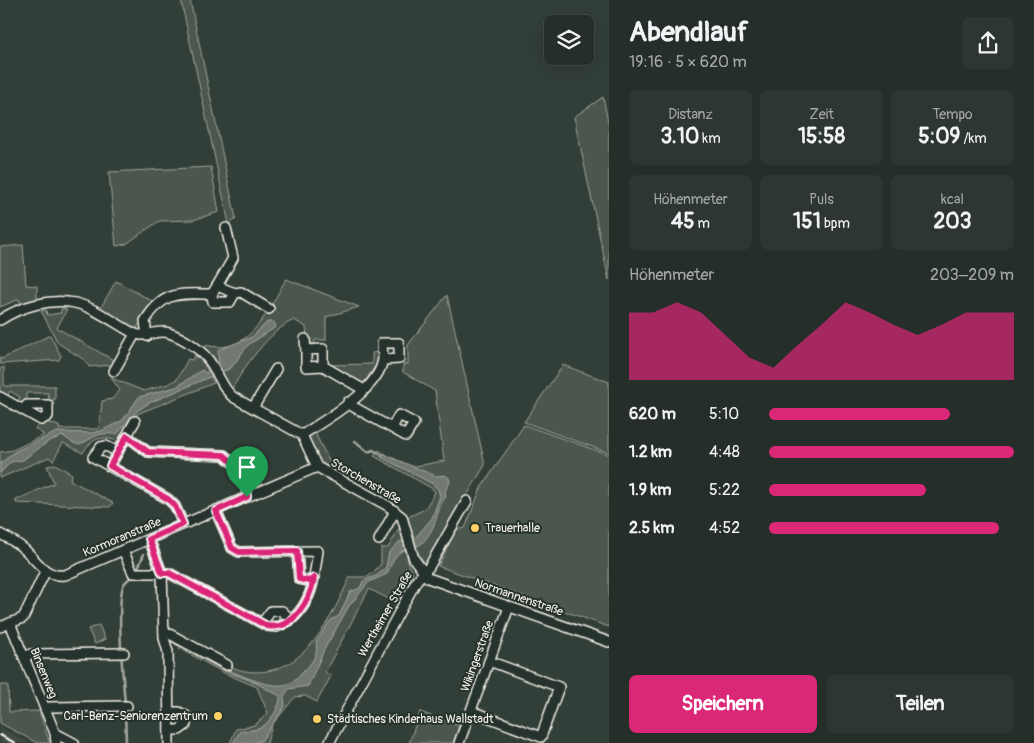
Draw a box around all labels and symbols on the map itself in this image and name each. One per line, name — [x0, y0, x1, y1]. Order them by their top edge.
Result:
pin — [226, 446, 268, 497]
street label: Storchenstraße — [328, 455, 404, 508]
street label: Kormoranstraße — [81, 514, 164, 561]
place label: Trauerhalle — [485, 521, 540, 536]
marker: Trauerhalle — [469, 522, 481, 534]
street label: Wertheimer Straße — [355, 569, 416, 660]
street label: Normannenstraße — [472, 575, 565, 620]
street label: Wikingerstraße — [458, 618, 497, 694]
street label: Binsenweg — [27, 646, 60, 701]
place label: Carl-Benz-Seniorenzentrum — [64, 709, 208, 724]
marker: Carl-Benz-Seniorenzentrum — [212, 710, 224, 722]
place label: Städtisches Kinderhaus Wallstadt — [327, 712, 494, 727]
marker: Städtisches Kinderhaus Wallstadt — [311, 713, 323, 725]

